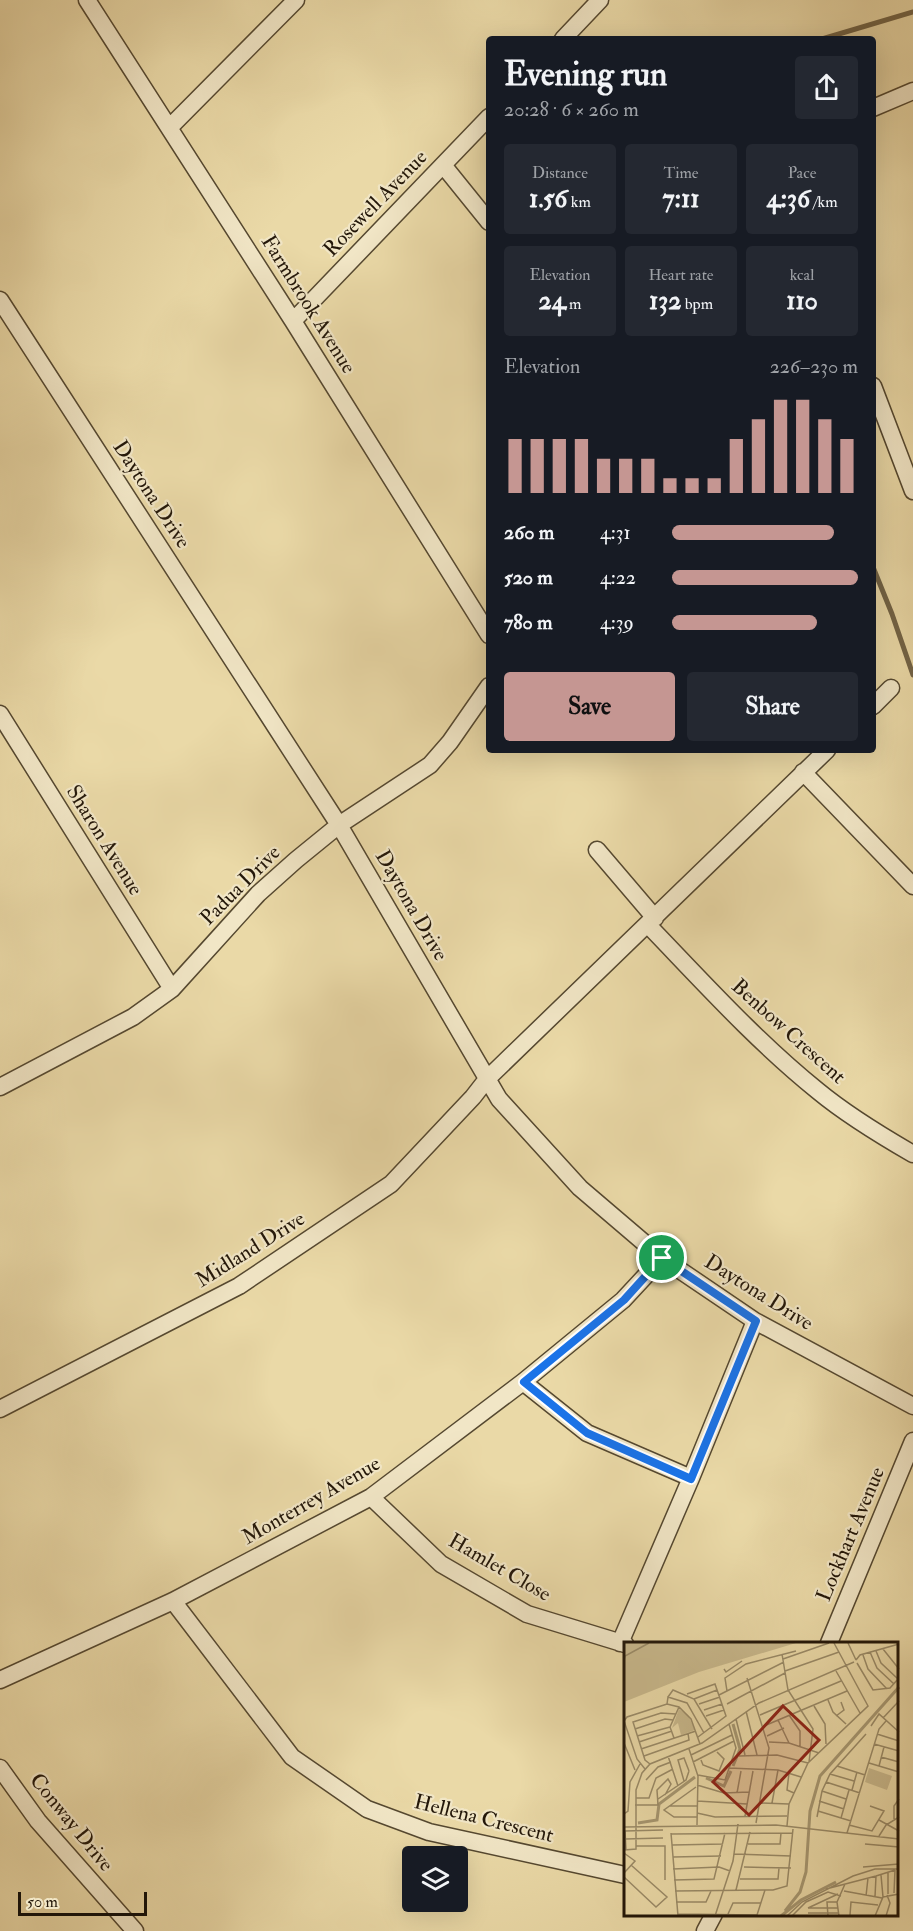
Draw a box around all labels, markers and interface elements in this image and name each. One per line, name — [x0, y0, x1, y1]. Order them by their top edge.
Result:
text: Evening run — [504, 54, 667, 95]
button: share — [795, 56, 858, 119]
text: 20:28 · 6 × 260 m — [504, 97, 639, 122]
street label: Rosewell Avenue — [318, 144, 433, 263]
text: Distance — [532, 163, 588, 183]
text: Time — [664, 163, 698, 183]
text: Pace — [788, 163, 816, 183]
text: 1.56 — [529, 183, 567, 215]
text: 7:11 — [663, 183, 699, 215]
text: 4:36 — [766, 183, 810, 215]
text: km — [567, 192, 591, 212]
text: /km — [810, 192, 838, 212]
street label: Farmbrook Avenue — [255, 230, 362, 379]
text: Elevation — [530, 265, 590, 285]
text: Heart rate — [648, 265, 714, 285]
text: kcal — [790, 265, 814, 285]
text: 24 — [539, 285, 566, 317]
text: 132 — [649, 285, 681, 317]
text: 110 — [786, 285, 818, 317]
text: m — [566, 294, 581, 314]
text: bpm — [681, 294, 713, 314]
text: Elevation — [504, 354, 580, 379]
text: 226–230 m — [770, 354, 858, 379]
street label: Daytona Drive — [107, 435, 197, 554]
text: 260 m — [504, 520, 554, 545]
text: 4:31 — [600, 520, 631, 545]
text: 520 m — [504, 565, 553, 590]
text: 4:22 — [600, 565, 636, 590]
text: 780 m — [504, 610, 553, 635]
text: 4:39 — [600, 610, 634, 635]
button: Save — [504, 672, 675, 741]
button: Share — [687, 672, 858, 741]
street label: Sharon Avenue — [60, 780, 149, 901]
street label: Padua Drive — [194, 839, 286, 931]
street label: Daytona Drive — [369, 845, 454, 966]
street label: Benbow Crescent — [726, 973, 852, 1090]
street label: Midland Drive — [191, 1205, 310, 1294]
pin — [636, 1232, 687, 1283]
icon: arrive — [645, 1241, 678, 1274]
street label: Daytona Drive — [699, 1248, 818, 1337]
street label: Monterrey Avenue — [237, 1450, 385, 1551]
street label: Lockhart Avenue — [810, 1463, 891, 1605]
street label: Hamlet Close — [444, 1527, 556, 1608]
inset map — [624, 1642, 898, 1916]
street label: Conway Drive — [24, 1768, 120, 1877]
street label: Hellena Crescent — [411, 1788, 557, 1849]
map controls — [402, 1846, 468, 1912]
button: layers — [402, 1846, 468, 1912]
scale bar — [18, 1889, 147, 1916]
text: 50 m — [27, 1892, 58, 1912]

